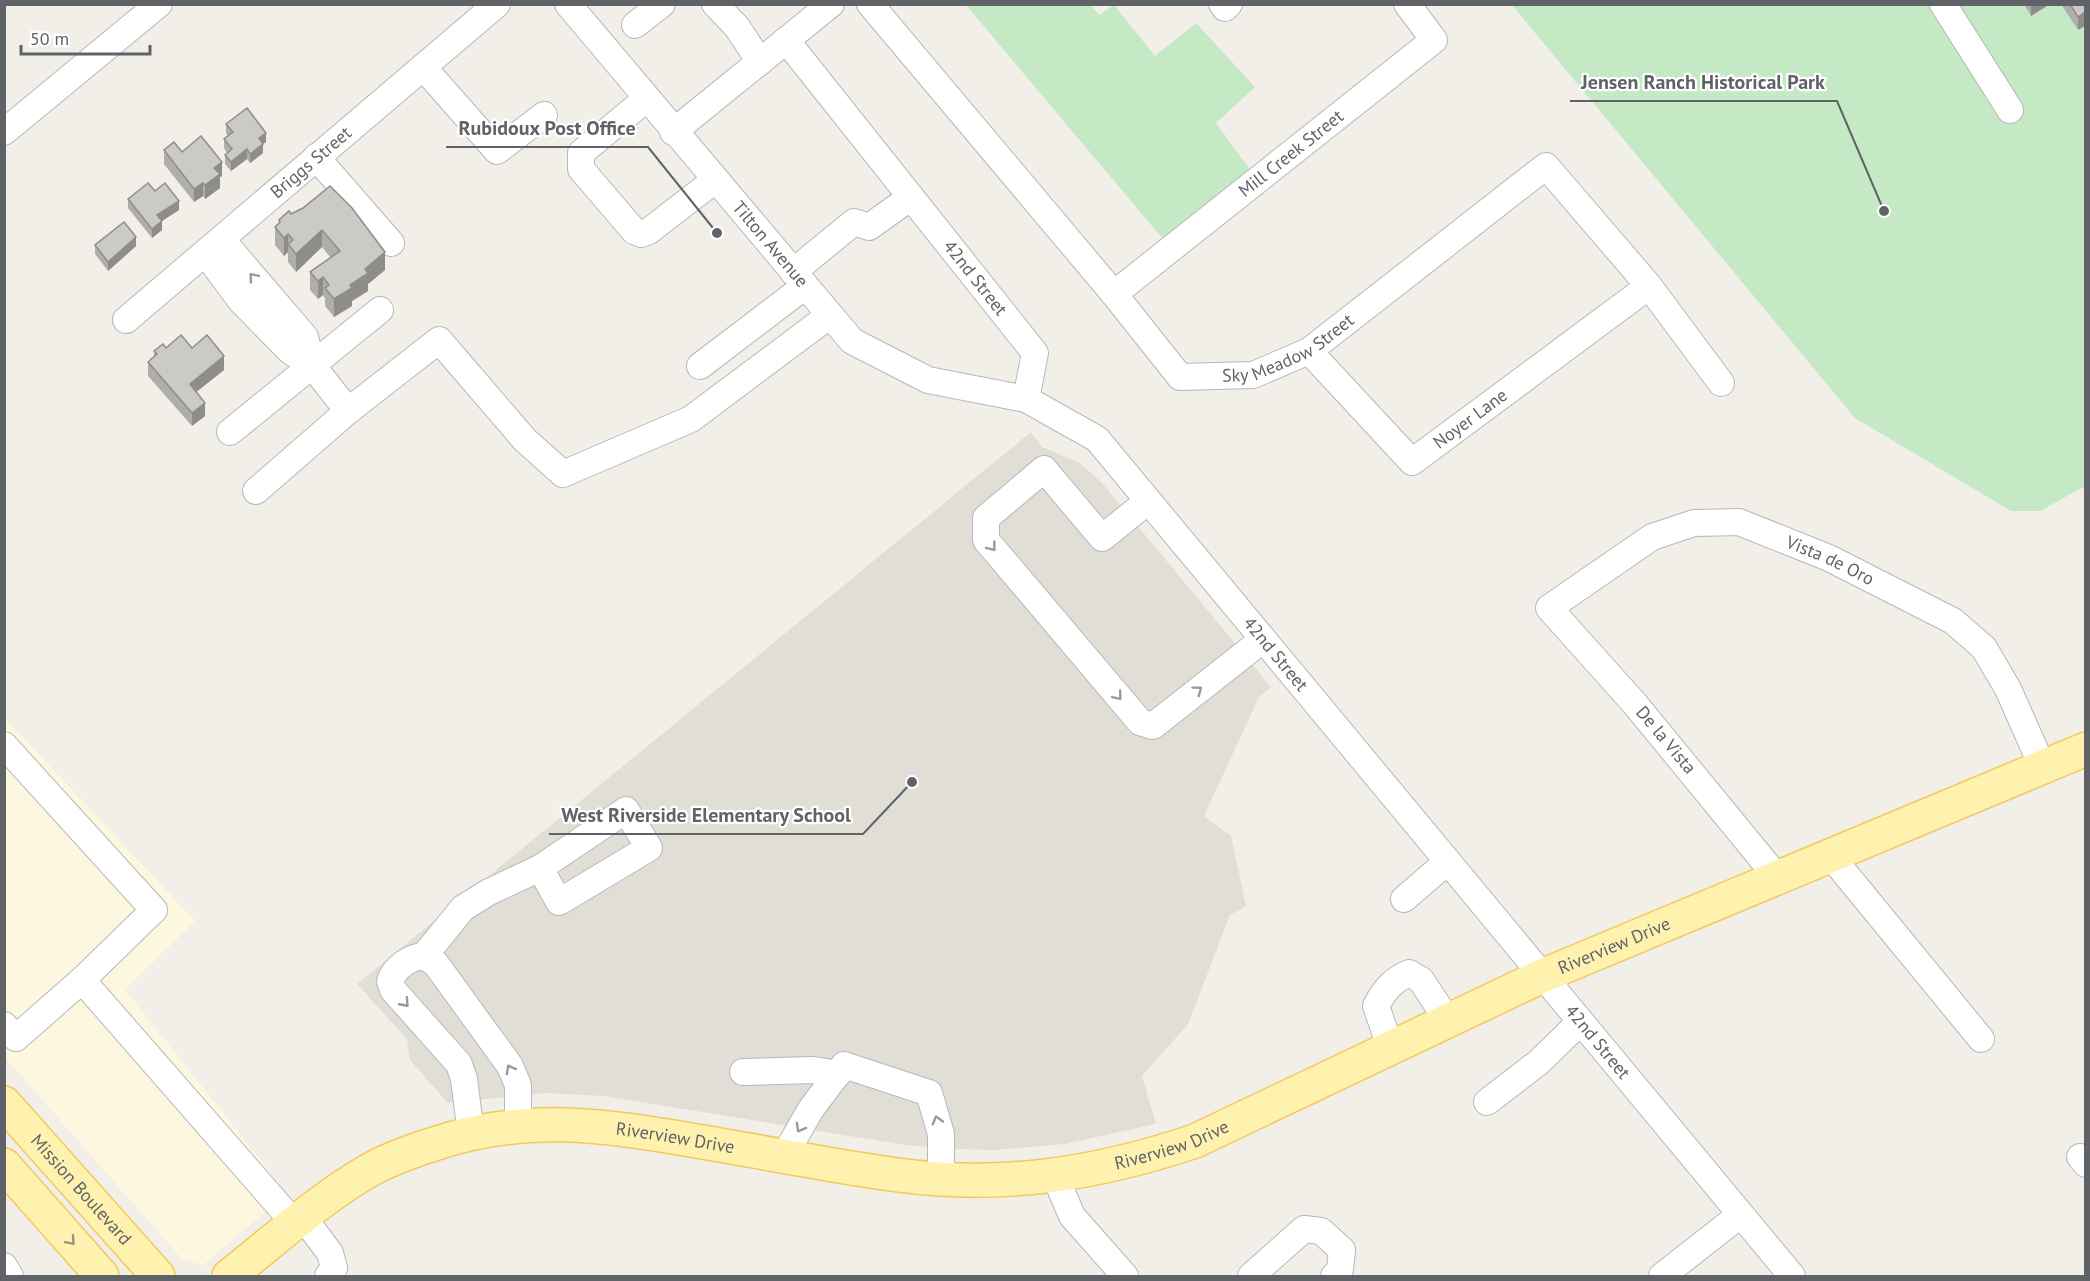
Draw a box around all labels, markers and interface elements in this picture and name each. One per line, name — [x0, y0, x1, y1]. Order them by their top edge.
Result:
scale bar — [21, 18, 150, 56]
text: 50 m — [30, 27, 69, 50]
callout: Jensen Ranch Historical Park — [1570, 63, 1837, 101]
text: Jensen Ranch Historical Park — [1580, 69, 1825, 95]
street label: Mill Creek Street — [1234, 104, 1348, 202]
callout: Rubidoux Post Office — [446, 109, 648, 147]
text: Rubidoux Post Office — [458, 115, 636, 141]
street label: Briggs Street — [265, 121, 356, 203]
street label: Tilton Avenue — [728, 196, 814, 292]
street label: 42nd Street — [939, 235, 1013, 320]
one-way arrow — [249, 273, 260, 284]
street label: Sky Meadow Street — [1222, 308, 1358, 387]
street label: Noyer Lane — [1428, 383, 1512, 453]
street label: Vista de Oro — [1782, 530, 1878, 590]
one-way arrow — [985, 540, 996, 551]
street label: 42nd Street — [1238, 612, 1314, 696]
one-way arrow — [1192, 686, 1203, 697]
one-way arrow — [1111, 689, 1122, 700]
street label: De la Vista — [1631, 701, 1701, 778]
callout: West Riverside Elementary School — [549, 796, 863, 834]
text: West Riverside Elementary School — [561, 802, 851, 828]
street label: Riverview Drive — [1554, 912, 1674, 979]
one-way arrow — [398, 996, 409, 1007]
street label: 42nd Street — [1560, 1000, 1636, 1083]
one-way arrow — [506, 1065, 517, 1075]
one-way arrow — [932, 1115, 944, 1126]
street label: Riverview Drive — [1112, 1115, 1233, 1175]
street label: Riverview Drive — [615, 1117, 736, 1158]
one-way arrow — [796, 1122, 807, 1132]
street label: Mission Boulevard — [26, 1129, 137, 1250]
one-way arrow — [64, 1234, 75, 1245]

